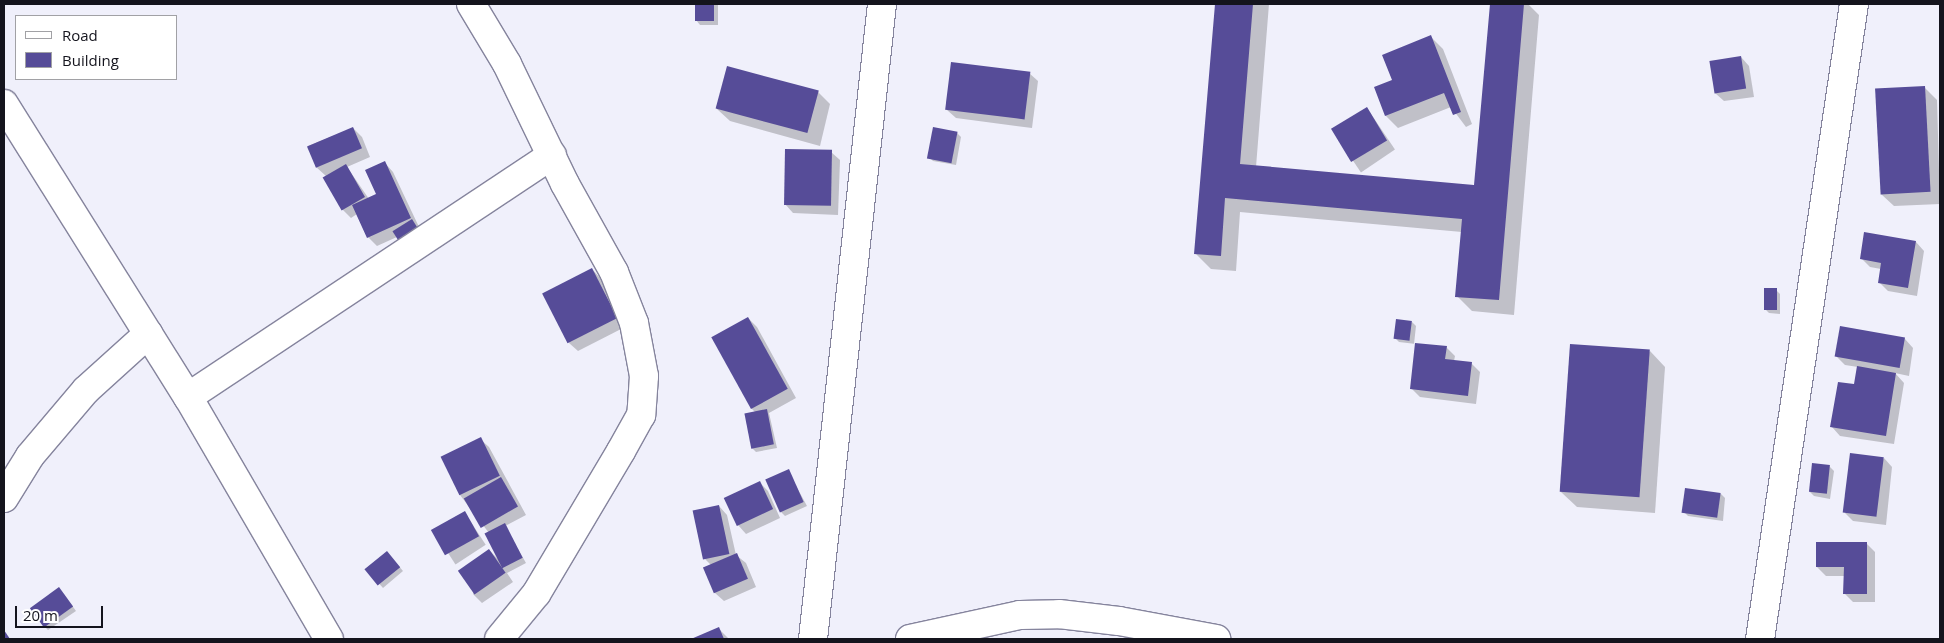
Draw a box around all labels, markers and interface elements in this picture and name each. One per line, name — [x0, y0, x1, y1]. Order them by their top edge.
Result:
legend — [15, 15, 178, 80]
text: Road — [62, 25, 98, 45]
text: Building — [62, 50, 119, 70]
scale bar — [18, 596, 105, 628]
text: 20 m — [23, 605, 58, 625]

